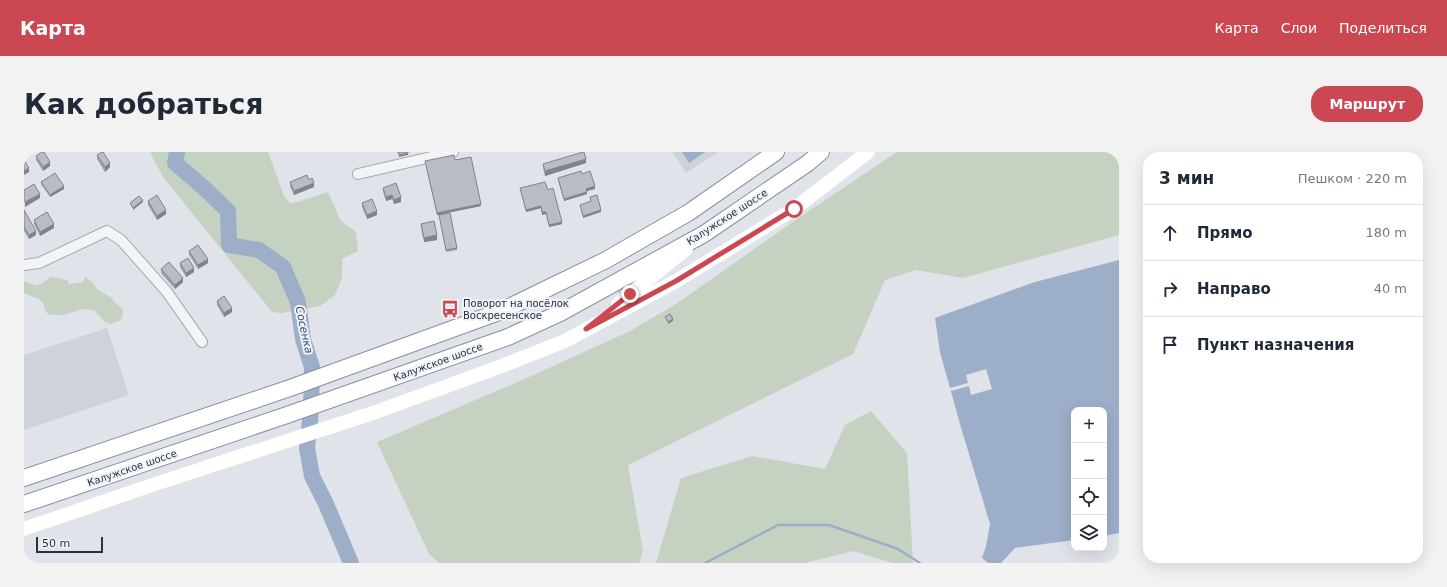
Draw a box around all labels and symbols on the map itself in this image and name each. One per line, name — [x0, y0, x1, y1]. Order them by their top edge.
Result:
street label: Калужское шоссе — [685, 187, 769, 247]
route start — [785, 200, 803, 218]
route end — [621, 285, 639, 303]
place label: Поворот на посёлок Воскресенское — [463, 298, 569, 321]
bus stop icon: Поворот на посёлок Воскресенское — [440, 299, 460, 319]
water label: Сосенка — [293, 305, 315, 355]
street label: Калужское шоссе — [392, 341, 484, 383]
street label: Калужское шоссе — [86, 448, 178, 488]
scale bar — [36, 535, 103, 554]

